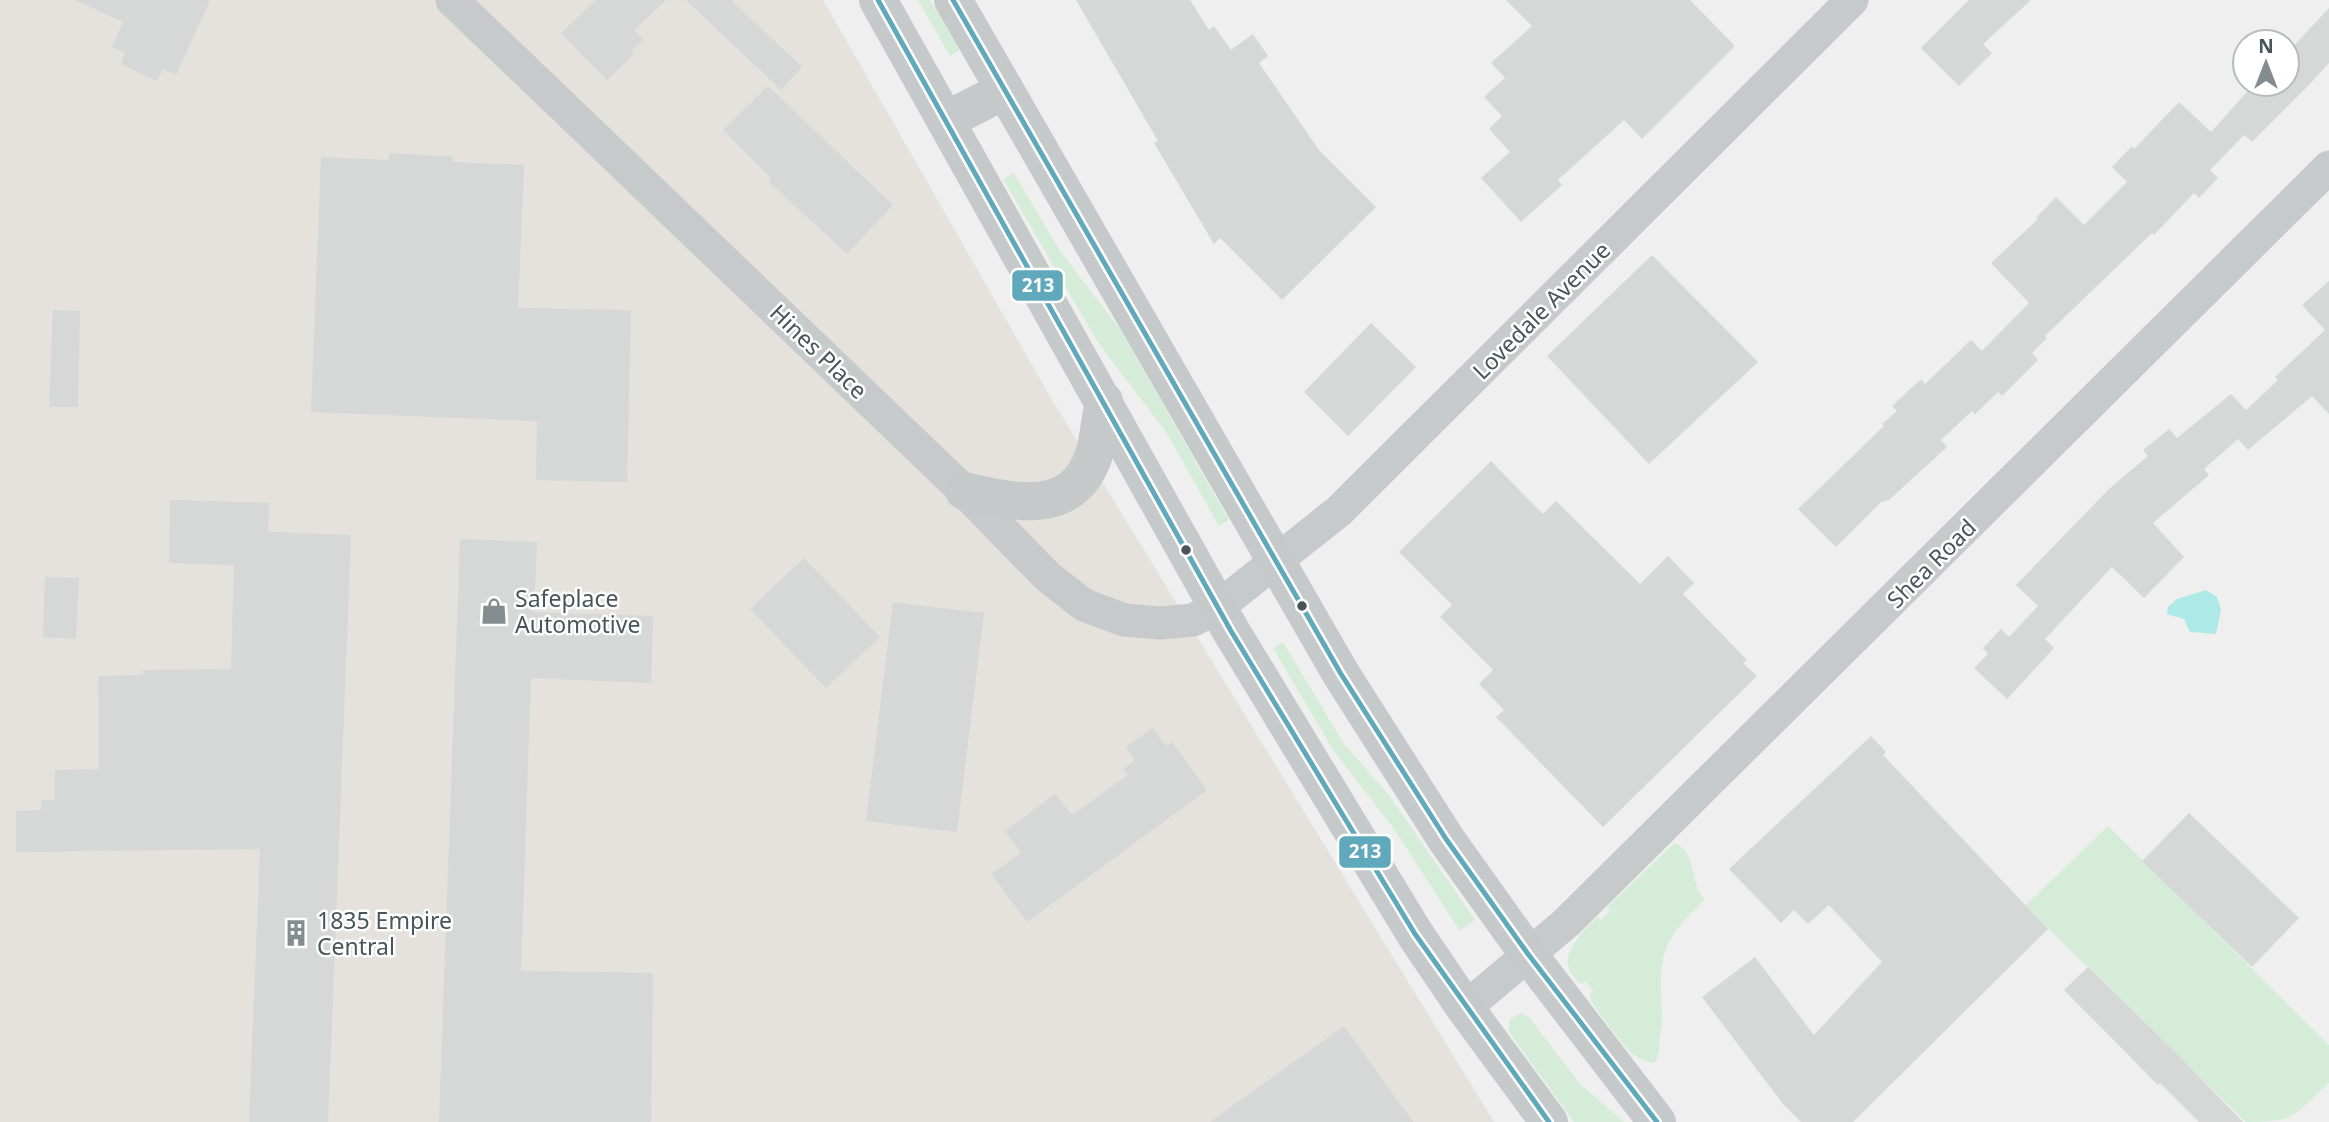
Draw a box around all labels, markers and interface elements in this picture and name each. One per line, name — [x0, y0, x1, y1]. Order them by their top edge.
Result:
north arrow — [2231, 28, 2301, 98]
text: N — [2258, 33, 2274, 59]
street label: Lovedale Avenue — [1465, 234, 1617, 386]
line badge: 213 — [1011, 269, 1064, 302]
text: 213 — [1022, 272, 1054, 298]
street label: Hines Place — [763, 296, 875, 406]
street label: Shea Road — [1879, 511, 1983, 615]
unlabelled marker — [1179, 543, 1193, 557]
place label: Safeplace Automotive — [515, 582, 640, 640]
shop icon: Safeplace Automotive — [479, 596, 509, 626]
unlabelled marker — [1295, 599, 1309, 613]
line badge: 213 — [1338, 835, 1392, 869]
text: 213 — [1349, 838, 1381, 864]
place label: 1835 Empire Central — [317, 904, 452, 962]
building icon: 1835 Empire Central — [281, 918, 311, 948]

